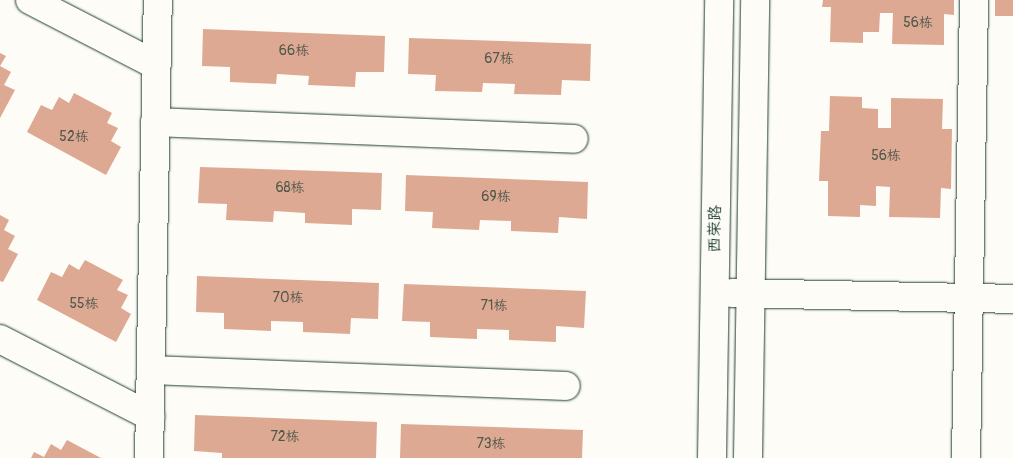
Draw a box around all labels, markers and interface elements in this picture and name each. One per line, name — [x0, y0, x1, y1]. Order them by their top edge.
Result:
house number: 56栋 — [903, 15, 933, 31]
house number: 66栋 — [279, 43, 309, 59]
house number: 67栋 — [484, 51, 514, 67]
house number: 52栋 — [59, 129, 89, 145]
house number: 56栋 — [871, 148, 901, 164]
house number: 68栋 — [275, 180, 305, 196]
house number: 69栋 — [481, 189, 511, 205]
street label: 西荣路 — [705, 205, 725, 253]
house number: 70栋 — [273, 290, 303, 306]
house number: 55栋 — [69, 296, 99, 312]
house number: 71栋 — [481, 298, 507, 314]
house number: 72栋 — [270, 429, 300, 445]
house number: 73栋 — [476, 436, 506, 452]

